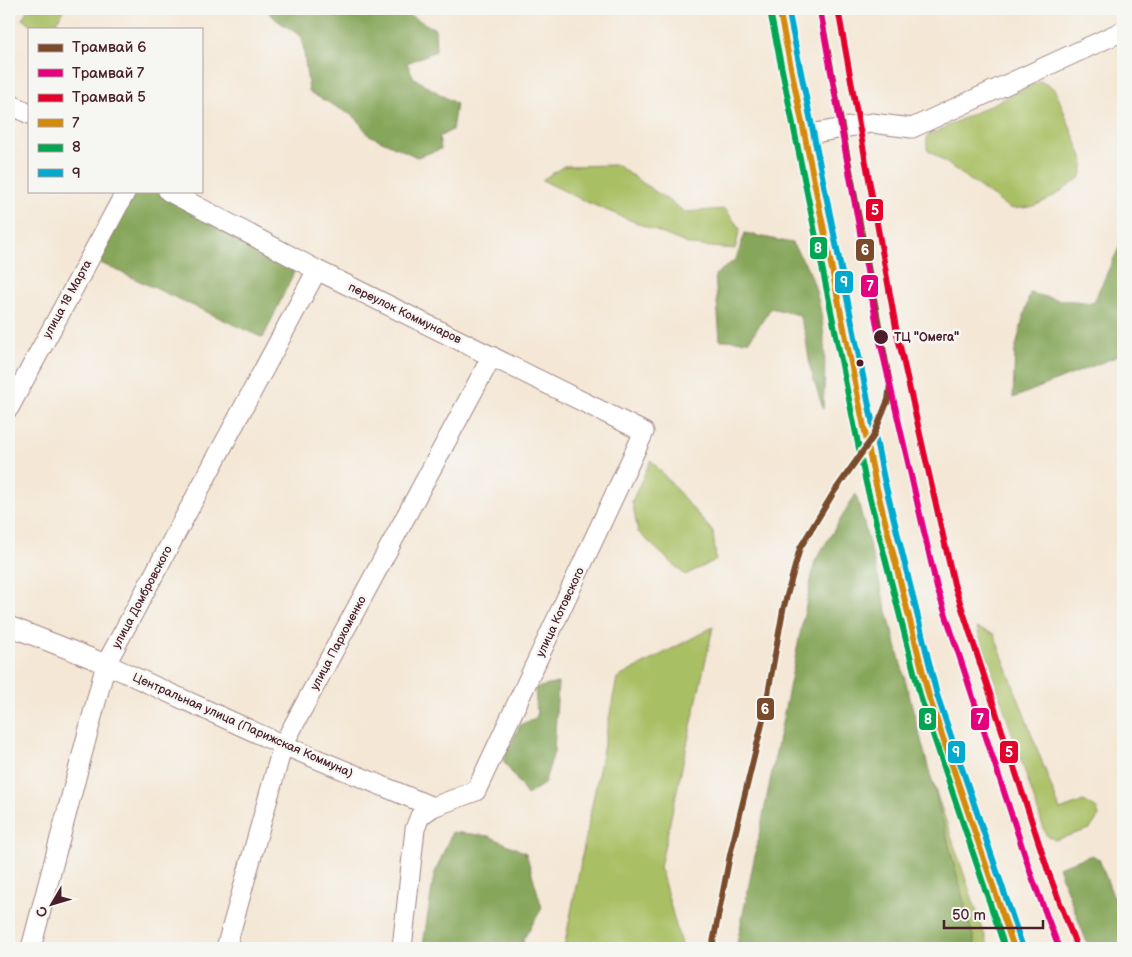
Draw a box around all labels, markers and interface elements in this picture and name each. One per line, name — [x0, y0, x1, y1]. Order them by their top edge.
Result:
legend — [28, 28, 202, 192]
text: Трамвай 6 — [72, 38, 146, 57]
text: Трамвай 7 — [72, 64, 145, 83]
text: Трамвай 5 — [72, 88, 146, 107]
text: 7 — [72, 114, 80, 133]
text: 8 — [72, 138, 81, 157]
text: 9 — [72, 164, 81, 183]
line badge: 5 — [865, 198, 884, 222]
text: 5 — [871, 202, 879, 219]
line badge: 8 — [809, 236, 828, 260]
line badge: 6 — [855, 238, 875, 262]
text: 8 — [814, 240, 822, 257]
text: 6 — [861, 242, 869, 259]
street label: улица 18 Марта — [40, 257, 95, 341]
line badge: 9 — [834, 270, 854, 294]
text: 9 — [840, 274, 848, 291]
line badge: 7 — [860, 274, 879, 298]
text: 7 — [866, 278, 874, 295]
street label: переулок Коммунаров — [346, 280, 464, 348]
marker: ТЦ "Омега" — [872, 328, 890, 346]
place label: ТЦ "Омега" — [894, 330, 959, 345]
unlabelled marker — [855, 358, 865, 368]
street label: улица Домбровского — [109, 543, 176, 651]
street label: улица Котовского — [533, 565, 588, 659]
street label: улица Пархоменко — [307, 594, 370, 693]
street label: Центральная улица (Парижская Коммуна) — [130, 670, 355, 781]
line badge: 6 — [756, 697, 775, 721]
text: 6 — [761, 701, 769, 718]
line badge: 8 — [918, 707, 937, 731]
line badge: 7 — [970, 707, 990, 731]
text: 8 — [924, 711, 932, 728]
text: 7 — [976, 711, 984, 728]
line badge: 9 — [947, 740, 966, 764]
line badge: 5 — [999, 740, 1019, 764]
text: 9 — [952, 744, 960, 761]
text: 5 — [1005, 744, 1013, 761]
north arrow — [28, 880, 78, 930]
scale bar — [944, 897, 1043, 929]
text: С — [32, 902, 52, 921]
text: 50 m — [952, 906, 986, 925]

